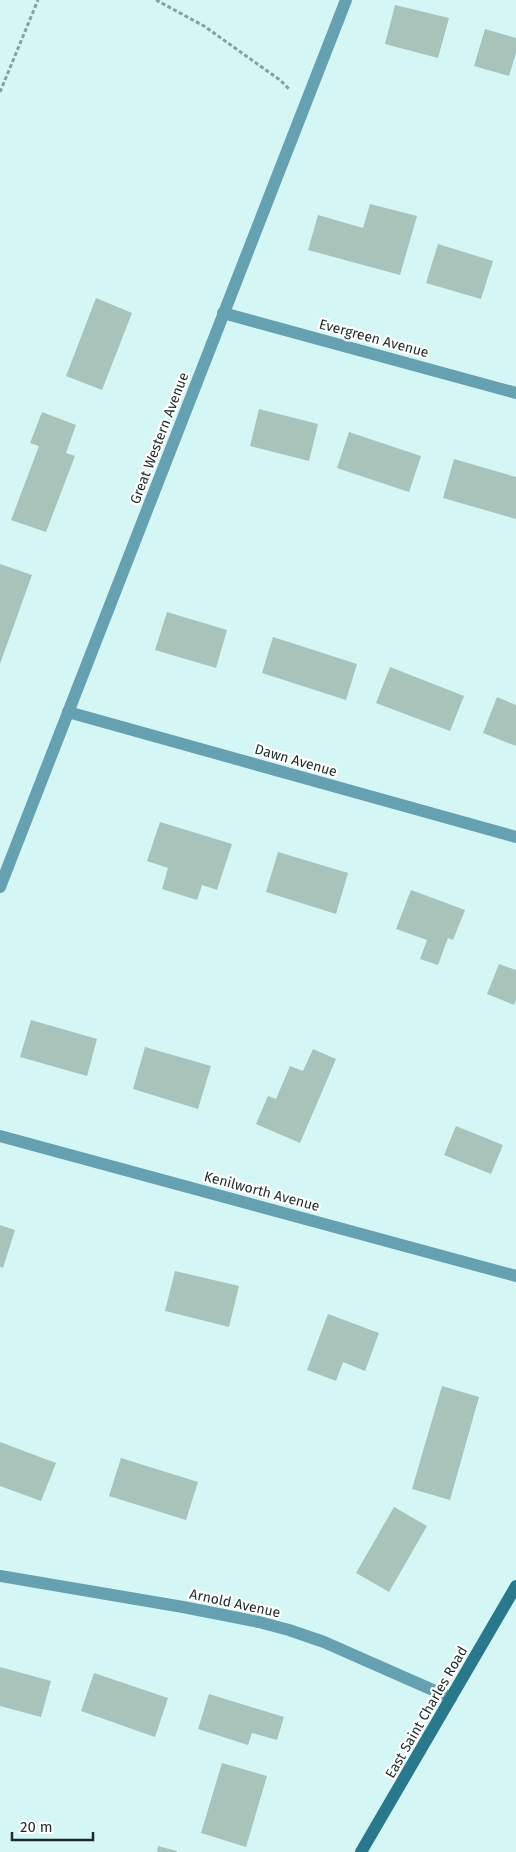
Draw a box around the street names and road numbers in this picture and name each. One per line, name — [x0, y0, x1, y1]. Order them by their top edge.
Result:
street label: Evergreen Avenue — [317, 316, 431, 361]
street label: Great Western Avenue — [127, 370, 192, 506]
street label: Dawn Avenue — [253, 741, 339, 780]
street label: Kenilworth Avenue — [202, 1168, 322, 1215]
street label: Arnold Avenue — [188, 1586, 282, 1621]
street label: East Saint Charles Road — [382, 1643, 471, 1781]

